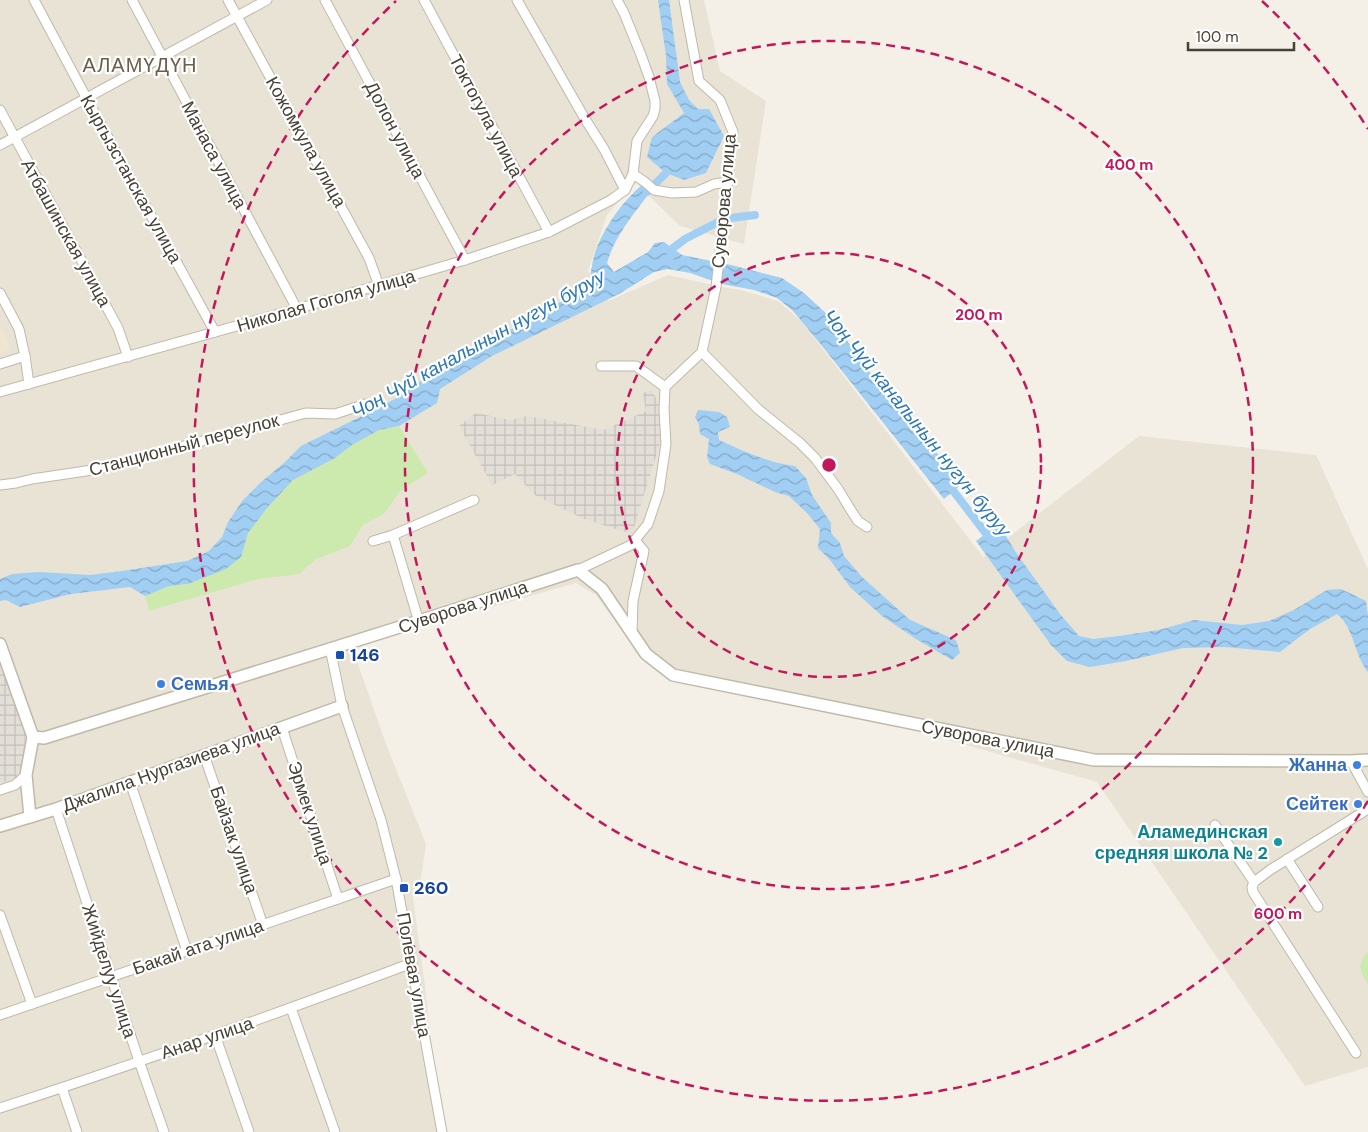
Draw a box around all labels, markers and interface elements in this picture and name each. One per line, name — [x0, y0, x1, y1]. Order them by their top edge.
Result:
scale bar — [1188, 20, 1294, 52]
text: 100 m — [1196, 27, 1239, 47]
street label: Токтогула улица — [444, 50, 529, 182]
district label: АЛАМҮДҮН — [82, 52, 198, 78]
street label: Кожомкула улица — [260, 72, 352, 213]
street label: Долон улица — [359, 77, 431, 184]
street label: Кыргызстанская улица — [75, 90, 188, 268]
street label: Манаса улица — [176, 97, 253, 214]
street label: Суворова улица — [706, 132, 742, 269]
street label: Атбашинская улица — [15, 155, 117, 312]
text: 400 m — [1105, 155, 1153, 175]
water label: Чоң Чүй каналынын нугун буруу — [347, 263, 610, 424]
street label: Николая Гоголя улица — [234, 264, 419, 338]
water label: Чоң Чүй каналынын нугун буруу — [817, 304, 1018, 543]
text: 200 m — [955, 305, 1003, 325]
street label: Станционный переулок — [86, 408, 282, 482]
centre of rings — [820, 456, 838, 474]
street label: Суворова улица — [395, 574, 532, 639]
place label: 146 — [350, 643, 380, 667]
marker: 146 — [334, 649, 346, 661]
place label: Семья — [171, 672, 229, 696]
marker: Семья — [155, 678, 167, 690]
street label: Суворова улица — [919, 714, 1058, 764]
street label: Джалила Нургазиева улица — [59, 716, 284, 818]
place label: Жанна — [1288, 753, 1348, 777]
street label: Эрмек улица — [282, 758, 338, 869]
marker: Жанна — [1351, 759, 1363, 771]
street label: Байзак улица — [204, 783, 264, 898]
place label: Сейтек — [1286, 792, 1349, 816]
marker: Сейтек — [1352, 798, 1364, 810]
place label: Аламединская средняя школа № 2 — [1095, 820, 1268, 865]
marker: Аламединская средняя школа № 2 — [1272, 836, 1284, 848]
place label: 260 — [414, 876, 448, 900]
marker: 260 — [398, 882, 410, 894]
street label: Жийделуу улица — [76, 901, 142, 1042]
text: 600 m — [1254, 904, 1302, 924]
street label: Полевая улица — [391, 911, 437, 1040]
street label: Бакай ата улица — [129, 913, 268, 981]
street label: Анар улица — [158, 1011, 257, 1065]

